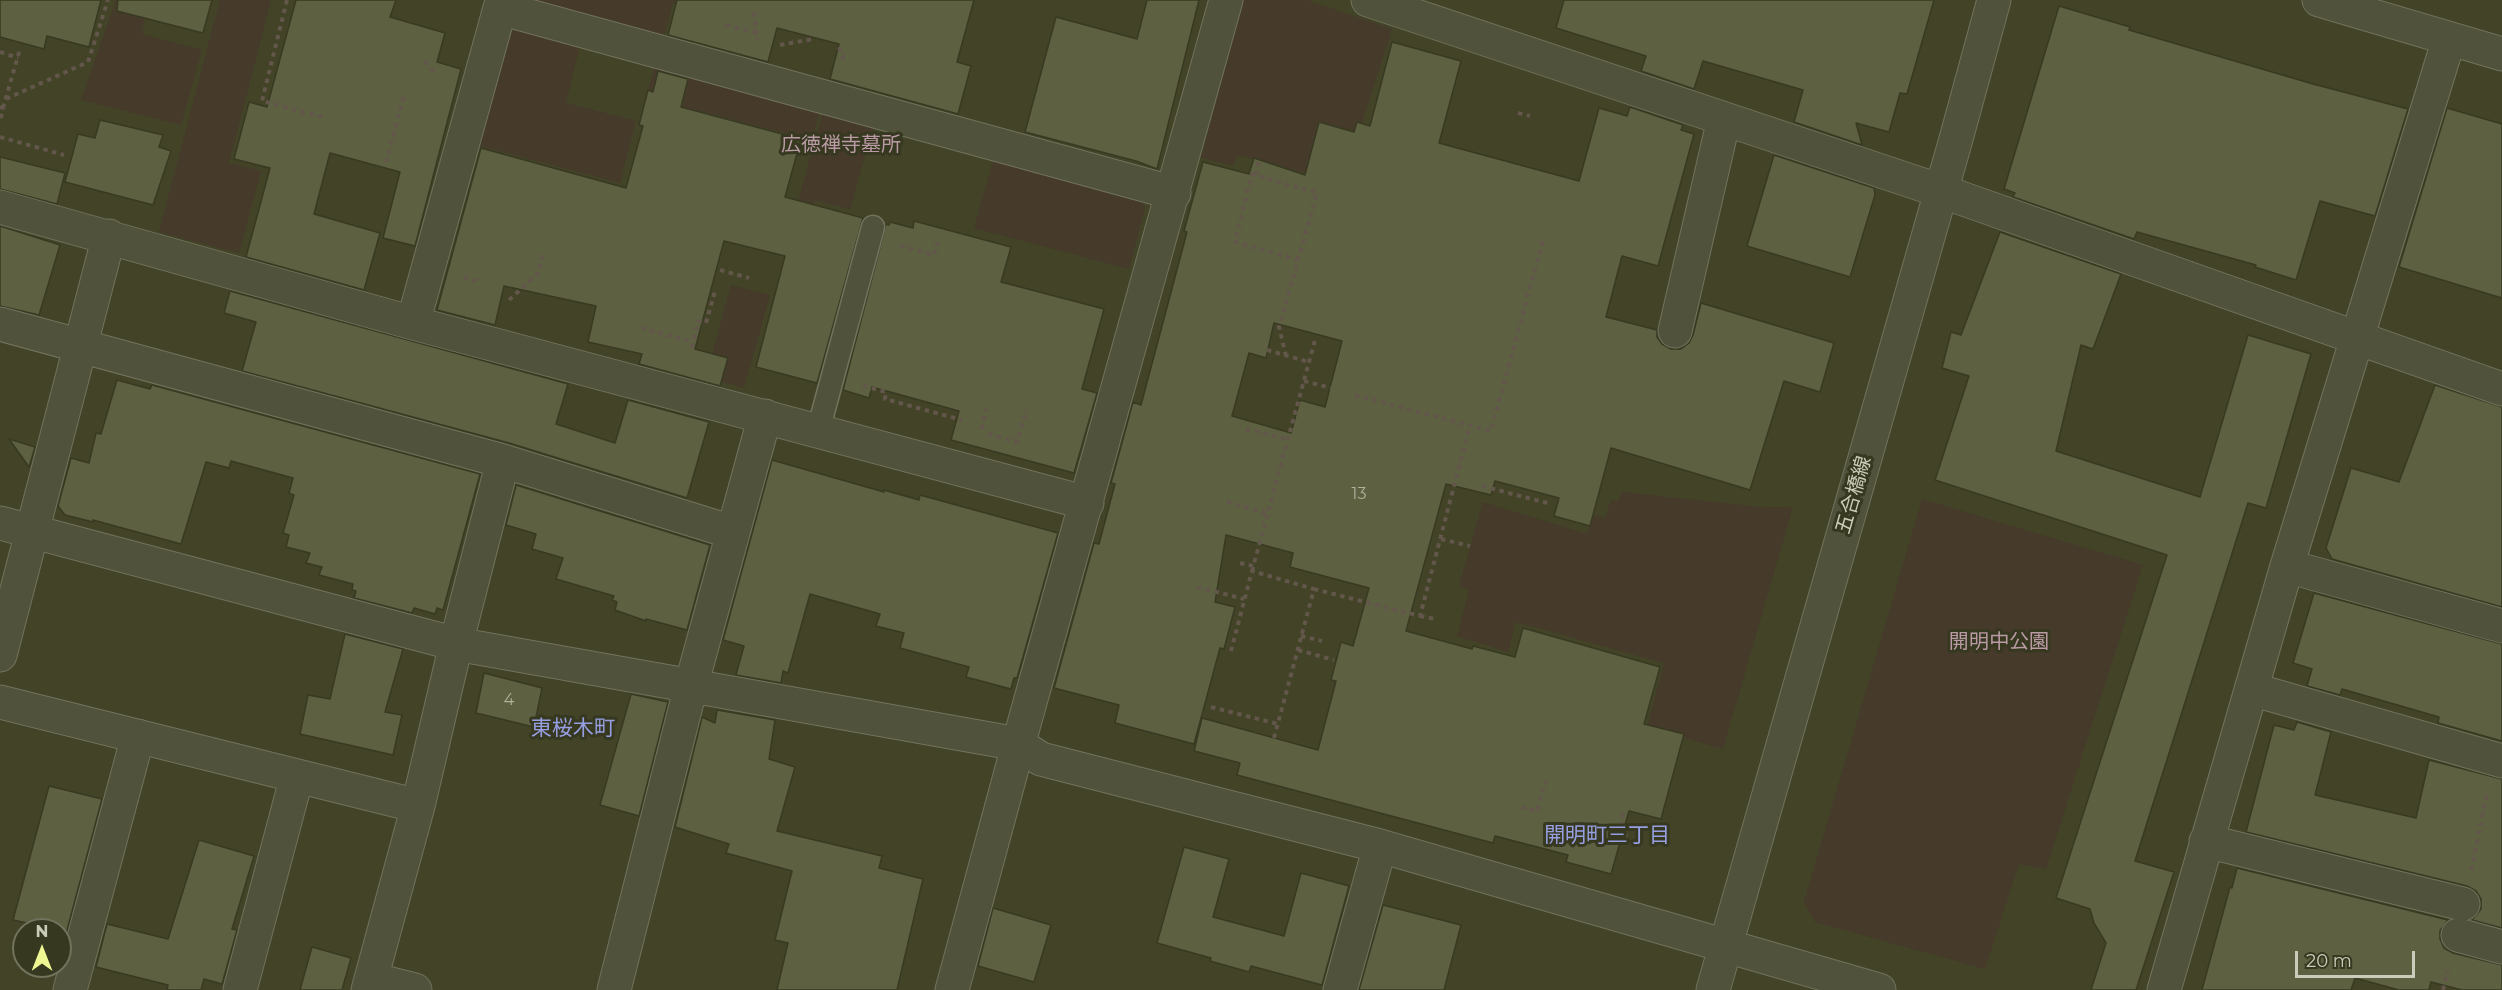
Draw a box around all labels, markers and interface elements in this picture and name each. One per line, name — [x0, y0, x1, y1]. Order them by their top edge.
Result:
park label: 広徳禅寺墓所 — [781, 133, 901, 157]
street label: 五合橋線 — [1831, 453, 1877, 537]
house number: 13 — [1352, 484, 1366, 504]
park label: 開明中公園 — [1949, 630, 2049, 654]
house number: 4 — [504, 690, 514, 710]
district label: 東桜木町 — [531, 716, 615, 742]
district label: 開明町三丁目 — [1544, 823, 1670, 849]
north arrow — [12, 918, 72, 978]
text: N — [36, 922, 48, 941]
scale bar — [2298, 939, 2418, 977]
text: 20 m — [2306, 950, 2352, 972]

